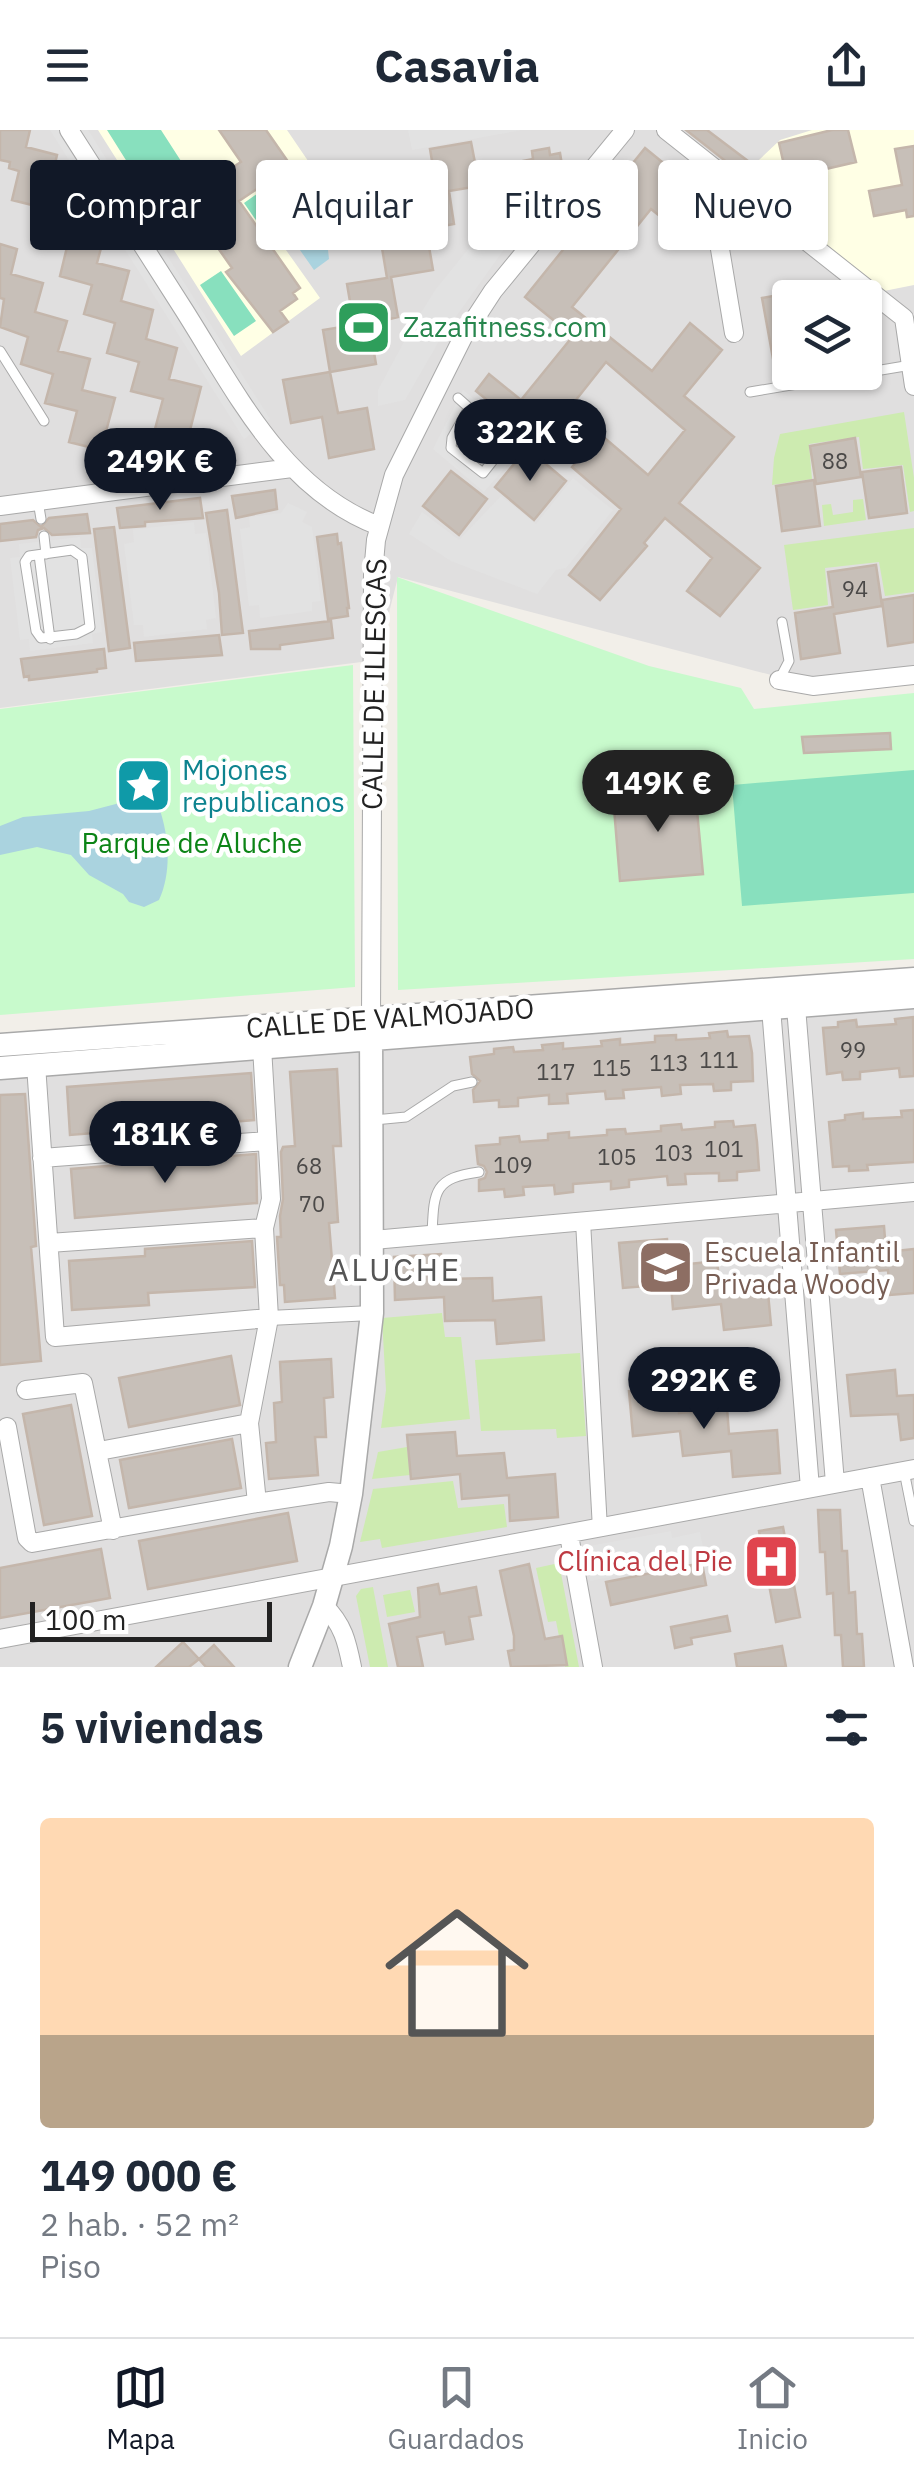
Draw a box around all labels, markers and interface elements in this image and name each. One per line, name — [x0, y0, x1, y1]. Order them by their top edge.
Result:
text: Casavia — [374, 36, 540, 94]
icon: menu — [40, 38, 95, 93]
icon: share — [819, 38, 874, 93]
chip: Comprar — [30, 160, 236, 250]
chip: Alquilar — [256, 160, 448, 250]
chip: Filtros — [468, 160, 638, 250]
chip: Nuevo — [658, 160, 828, 250]
map controls — [772, 280, 882, 390]
button: layers — [772, 280, 882, 390]
sports icon: Zazafitness.com — [334, 297, 394, 357]
place label: Zazafitness.com — [403, 308, 607, 345]
pin: 322K € — [449, 399, 611, 484]
text: 322K € — [476, 410, 584, 452]
pin: 249K € — [79, 428, 241, 513]
text: 249K € — [106, 439, 214, 481]
house number: 88 — [822, 446, 848, 475]
street label: CALLE DE ILLESCAS — [353, 558, 394, 810]
house number: 94 — [842, 574, 868, 603]
pin: 149K € — [577, 750, 739, 835]
place label: Mojones republicanos — [182, 751, 345, 820]
place icon: Mojones republicanos — [113, 756, 173, 816]
text: 149K € — [604, 761, 712, 803]
park label: Parque de Aluche — [82, 824, 302, 861]
street label: CALLE DE VALMOJADO — [245, 989, 535, 1046]
house number: 99 — [840, 1035, 866, 1064]
house number: 111 — [699, 1045, 739, 1074]
house number: 113 — [649, 1048, 689, 1077]
house number: 115 — [592, 1053, 632, 1082]
house number: 117 — [536, 1057, 576, 1086]
pin: 181K € — [84, 1101, 246, 1186]
text: 181K € — [111, 1112, 219, 1154]
house number: 101 — [704, 1134, 744, 1163]
house number: 103 — [654, 1138, 694, 1167]
house number: 105 — [597, 1142, 637, 1171]
house number: 109 — [493, 1150, 533, 1179]
house number: 68 — [296, 1151, 322, 1180]
house number: 70 — [299, 1189, 325, 1218]
place label: Escuela Infantil Privada Woody — [704, 1233, 900, 1302]
school or university icon: Escuela Infantil Privada Woody — [635, 1238, 695, 1298]
district label: ALUCHE — [328, 1248, 462, 1290]
pin: 292K € — [623, 1347, 785, 1432]
text: 292K € — [650, 1358, 758, 1400]
hospital icon: Clínica del Pie — [742, 1531, 802, 1591]
place label: Clínica del Pie — [557, 1542, 733, 1579]
scale bar — [30, 1597, 272, 1642]
text: 100 m — [45, 1601, 126, 1638]
text: 5 viviendas — [40, 1700, 264, 1755]
icon: filters — [819, 1700, 874, 1755]
icon: home — [367, 1883, 547, 2063]
text: 149 000 € — [40, 2148, 237, 2203]
text: 2 hab. · 52 m² — [40, 2203, 239, 2245]
text: Piso — [40, 2245, 101, 2287]
tab: Mapa — [106, 2360, 175, 2457]
tab: Guardados — [387, 2360, 525, 2457]
tab: Inicio — [737, 2360, 808, 2457]

